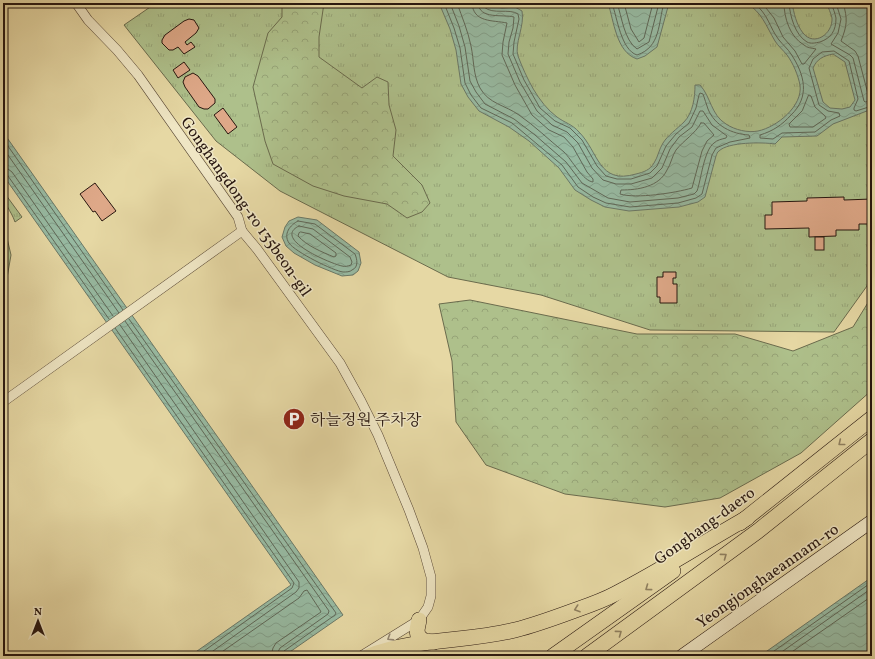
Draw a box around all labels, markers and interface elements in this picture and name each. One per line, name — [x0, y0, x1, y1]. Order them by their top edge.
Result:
street label: Gonghangdong-ro 135beon-gil — [175, 113, 316, 302]
parking icon: 하늘정원 주차장 — [281, 406, 307, 432]
place label: 하늘정원 주차장 — [310, 410, 422, 432]
one-way arrow — [839, 438, 846, 445]
street label: Gonghang-daero — [650, 483, 760, 571]
street label: Yeongjonghaeannam-ro — [692, 519, 844, 634]
one-way arrow — [720, 554, 727, 561]
one-way arrow — [646, 583, 653, 590]
north arrow — [18, 601, 58, 641]
text: N — [34, 605, 42, 620]
one-way arrow — [574, 605, 581, 613]
one-way arrow — [615, 630, 622, 638]
one-way arrow — [387, 633, 394, 641]

